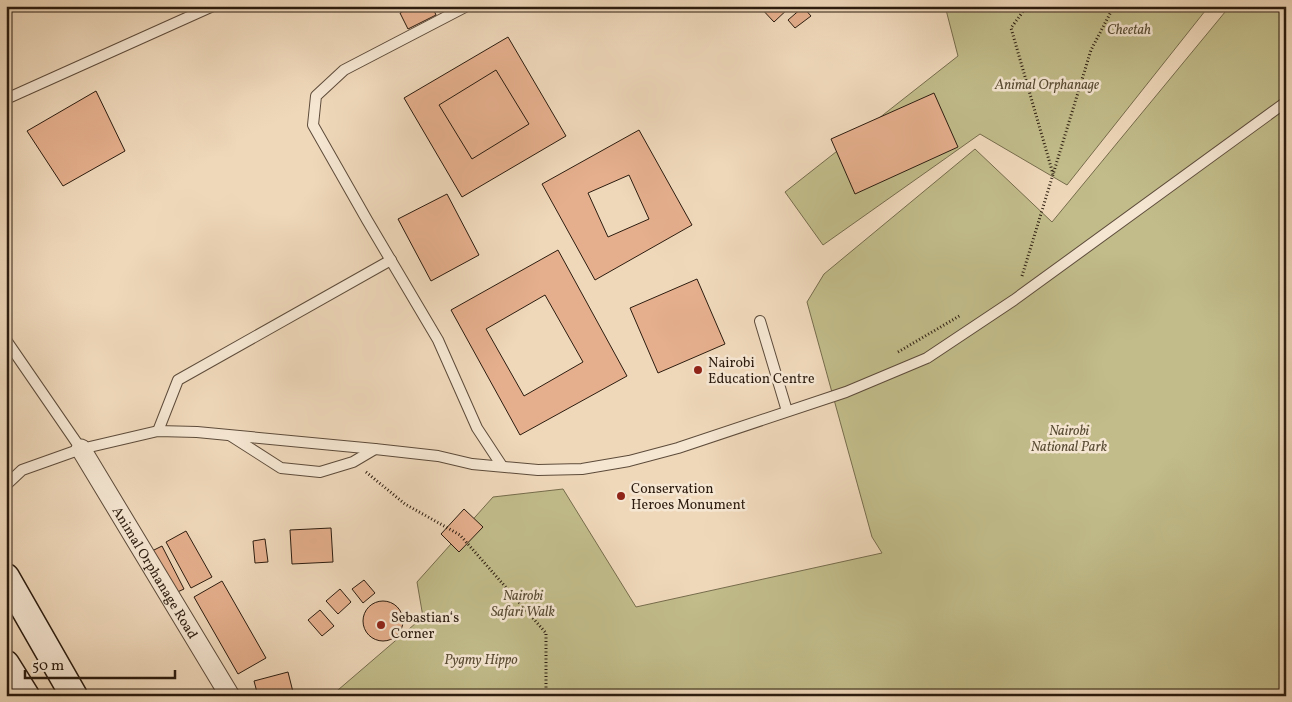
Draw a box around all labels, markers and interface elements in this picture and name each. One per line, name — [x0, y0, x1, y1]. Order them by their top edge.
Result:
park label: Cheetah — [1107, 21, 1151, 40]
park label: Animal Orphanage — [994, 76, 1099, 95]
place label: Nairobi Education Centre — [708, 354, 815, 389]
marker: Nairobi Education Centre — [692, 364, 704, 376]
park label: Nairobi National Park — [1031, 422, 1108, 457]
place label: Conservation Heroes Monument — [631, 480, 746, 515]
marker: Conservation Heroes Monument — [615, 490, 627, 502]
street label: Animal Orphanage Road — [107, 503, 201, 643]
park label: Nairobi Safari Walk — [491, 587, 556, 622]
place label: Sebastian‘s Corner — [391, 609, 459, 644]
marker: Sebastian‘s Corner — [375, 619, 387, 631]
scale bar — [25, 647, 175, 679]
park label: Pygmy Hippo — [444, 651, 518, 670]
text: 50 m — [32, 656, 64, 677]

